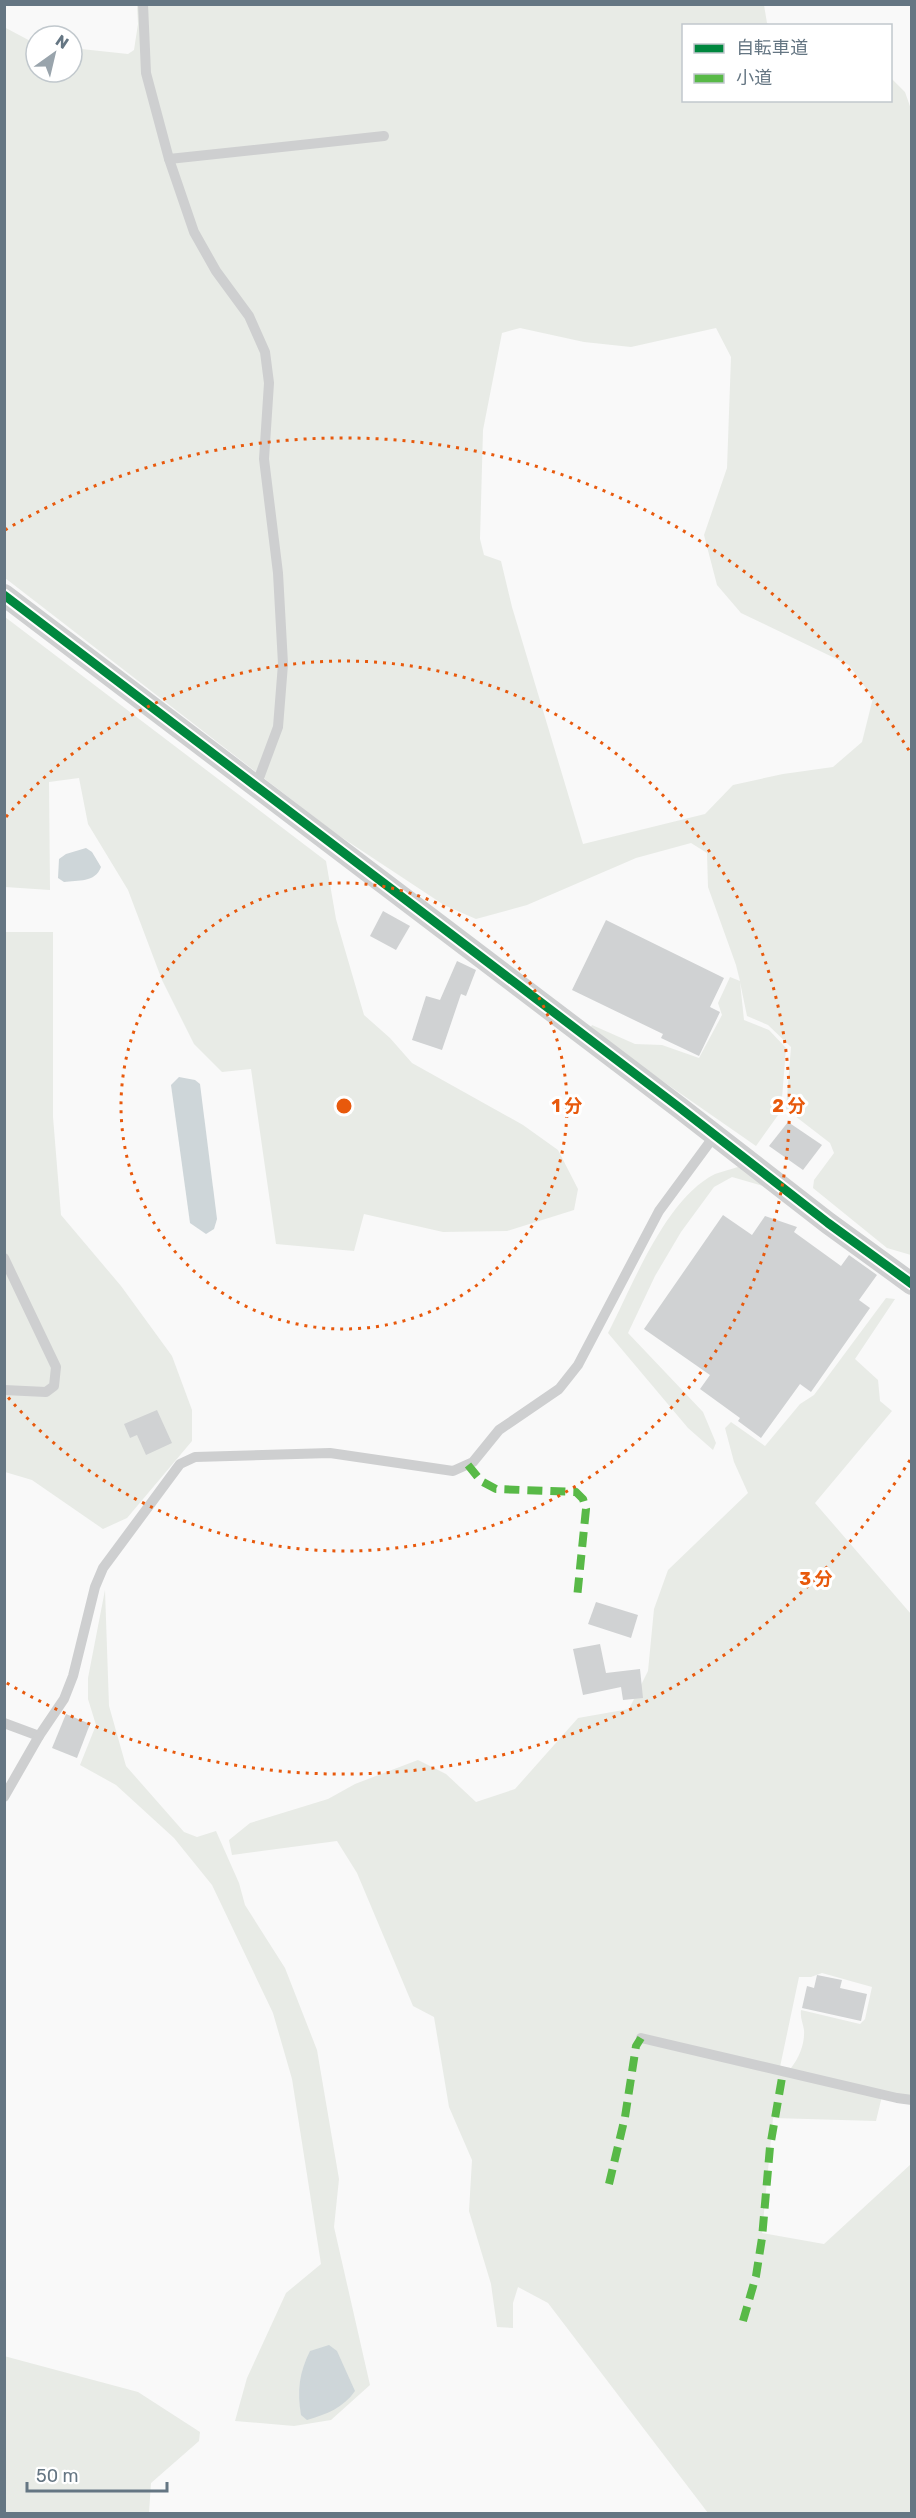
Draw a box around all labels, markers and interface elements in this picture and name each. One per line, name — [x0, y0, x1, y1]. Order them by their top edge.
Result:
north arrow — [24, 24, 84, 84]
legend — [682, 24, 892, 102]
text: N — [52, 31, 72, 53]
text: 自転車道 — [736, 37, 808, 59]
text: 小道 — [736, 67, 772, 89]
text: 1 分 — [552, 1095, 582, 1117]
text: 2 分 — [772, 1095, 806, 1117]
centre of rings — [334, 1096, 354, 1116]
text: 3 分 — [799, 1568, 833, 1590]
scale bar — [27, 2455, 166, 2493]
text: 50 m — [36, 2465, 79, 2487]

